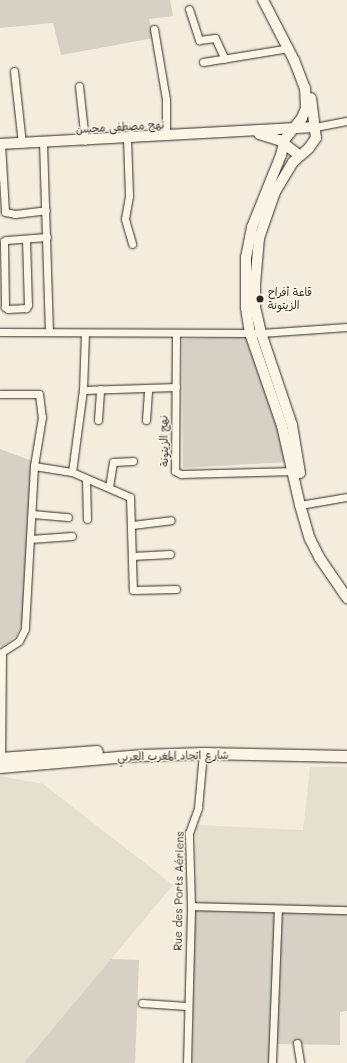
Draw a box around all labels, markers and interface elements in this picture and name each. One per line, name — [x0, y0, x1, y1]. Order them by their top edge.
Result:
street label: نهج مصطفى محسن — [75, 118, 165, 136]
place label: قاعة أفراح الزيتونة — [268, 286, 312, 312]
marker: قاعة أفراح الزيتونة — [255, 294, 265, 304]
street label: نهج الزيتونة — [157, 415, 171, 467]
street label: شارع اتحاد المغرب العربي — [117, 748, 229, 764]
street label: Rue des Ports Aériens — [171, 831, 187, 951]

